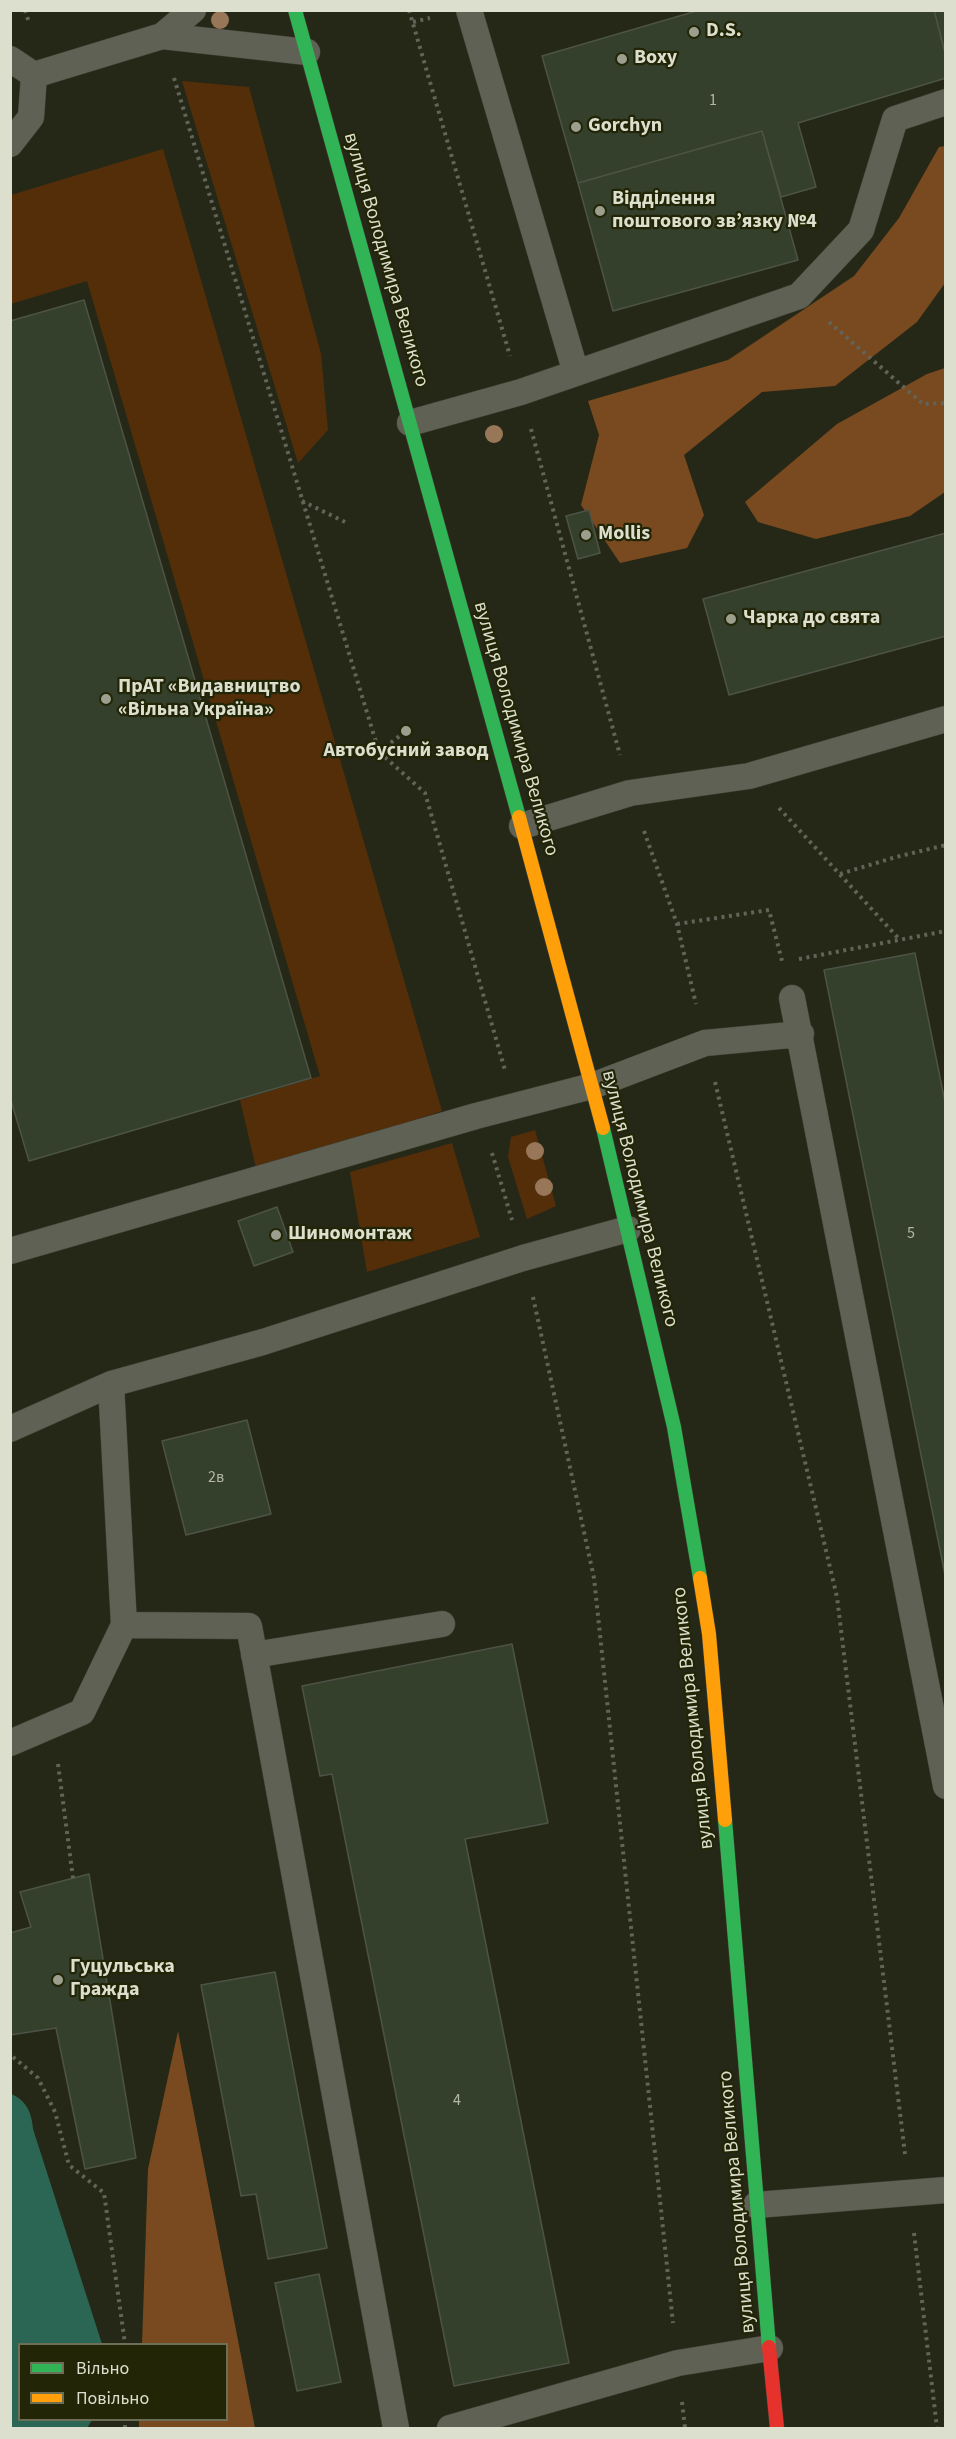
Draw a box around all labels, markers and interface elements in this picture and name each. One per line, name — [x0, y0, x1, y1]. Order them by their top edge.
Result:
place label: D.S. — [706, 20, 742, 44]
marker: D.S. — [687, 25, 701, 39]
place label: Boxy — [634, 47, 677, 71]
marker: Boxy — [615, 52, 629, 66]
house number: 1 — [709, 91, 717, 111]
place label: Gorchyn — [588, 115, 662, 139]
marker: Gorchyn — [569, 120, 583, 134]
street label: вулиця Володимира Великого — [337, 130, 433, 390]
place label: Відділення поштового зв’язку №4 — [612, 188, 817, 235]
marker: Відділення поштового зв’язку №4 — [593, 204, 607, 218]
place label: Mollis — [598, 523, 650, 547]
marker: Mollis — [579, 528, 593, 542]
street label: вулиця Володимира Великого — [467, 599, 563, 859]
place label: Чарка до свята — [743, 607, 880, 631]
marker: Чарка до свята — [724, 612, 738, 626]
place label: ПрАТ «Видавництво «Вільна Україна» — [118, 676, 301, 723]
marker: ПрАТ «Видавництво «Вільна Україна» — [99, 692, 113, 706]
marker: Автобусний завод — [399, 724, 413, 738]
place label: Автобусний завод — [324, 740, 488, 764]
street label: вулиця Володимира Великого — [595, 1068, 683, 1330]
place label: Шиномонтаж — [288, 1223, 412, 1247]
house number: 5 — [907, 1224, 915, 1244]
marker: Шиномонтаж — [269, 1228, 283, 1242]
house number: 2в — [208, 1468, 224, 1488]
street label: вулиця Володимира Великого — [668, 1586, 720, 1850]
place label: Гуцульська Гражда — [70, 1956, 175, 2003]
marker: Гуцульська Гражда — [51, 1973, 65, 1987]
street label: вулиця Володимира Великого — [715, 2070, 761, 2334]
house number: 4 — [453, 2091, 461, 2111]
legend — [18, 2343, 228, 2421]
text: Вільно — [76, 2356, 129, 2381]
text: Повільно — [76, 2386, 149, 2411]

